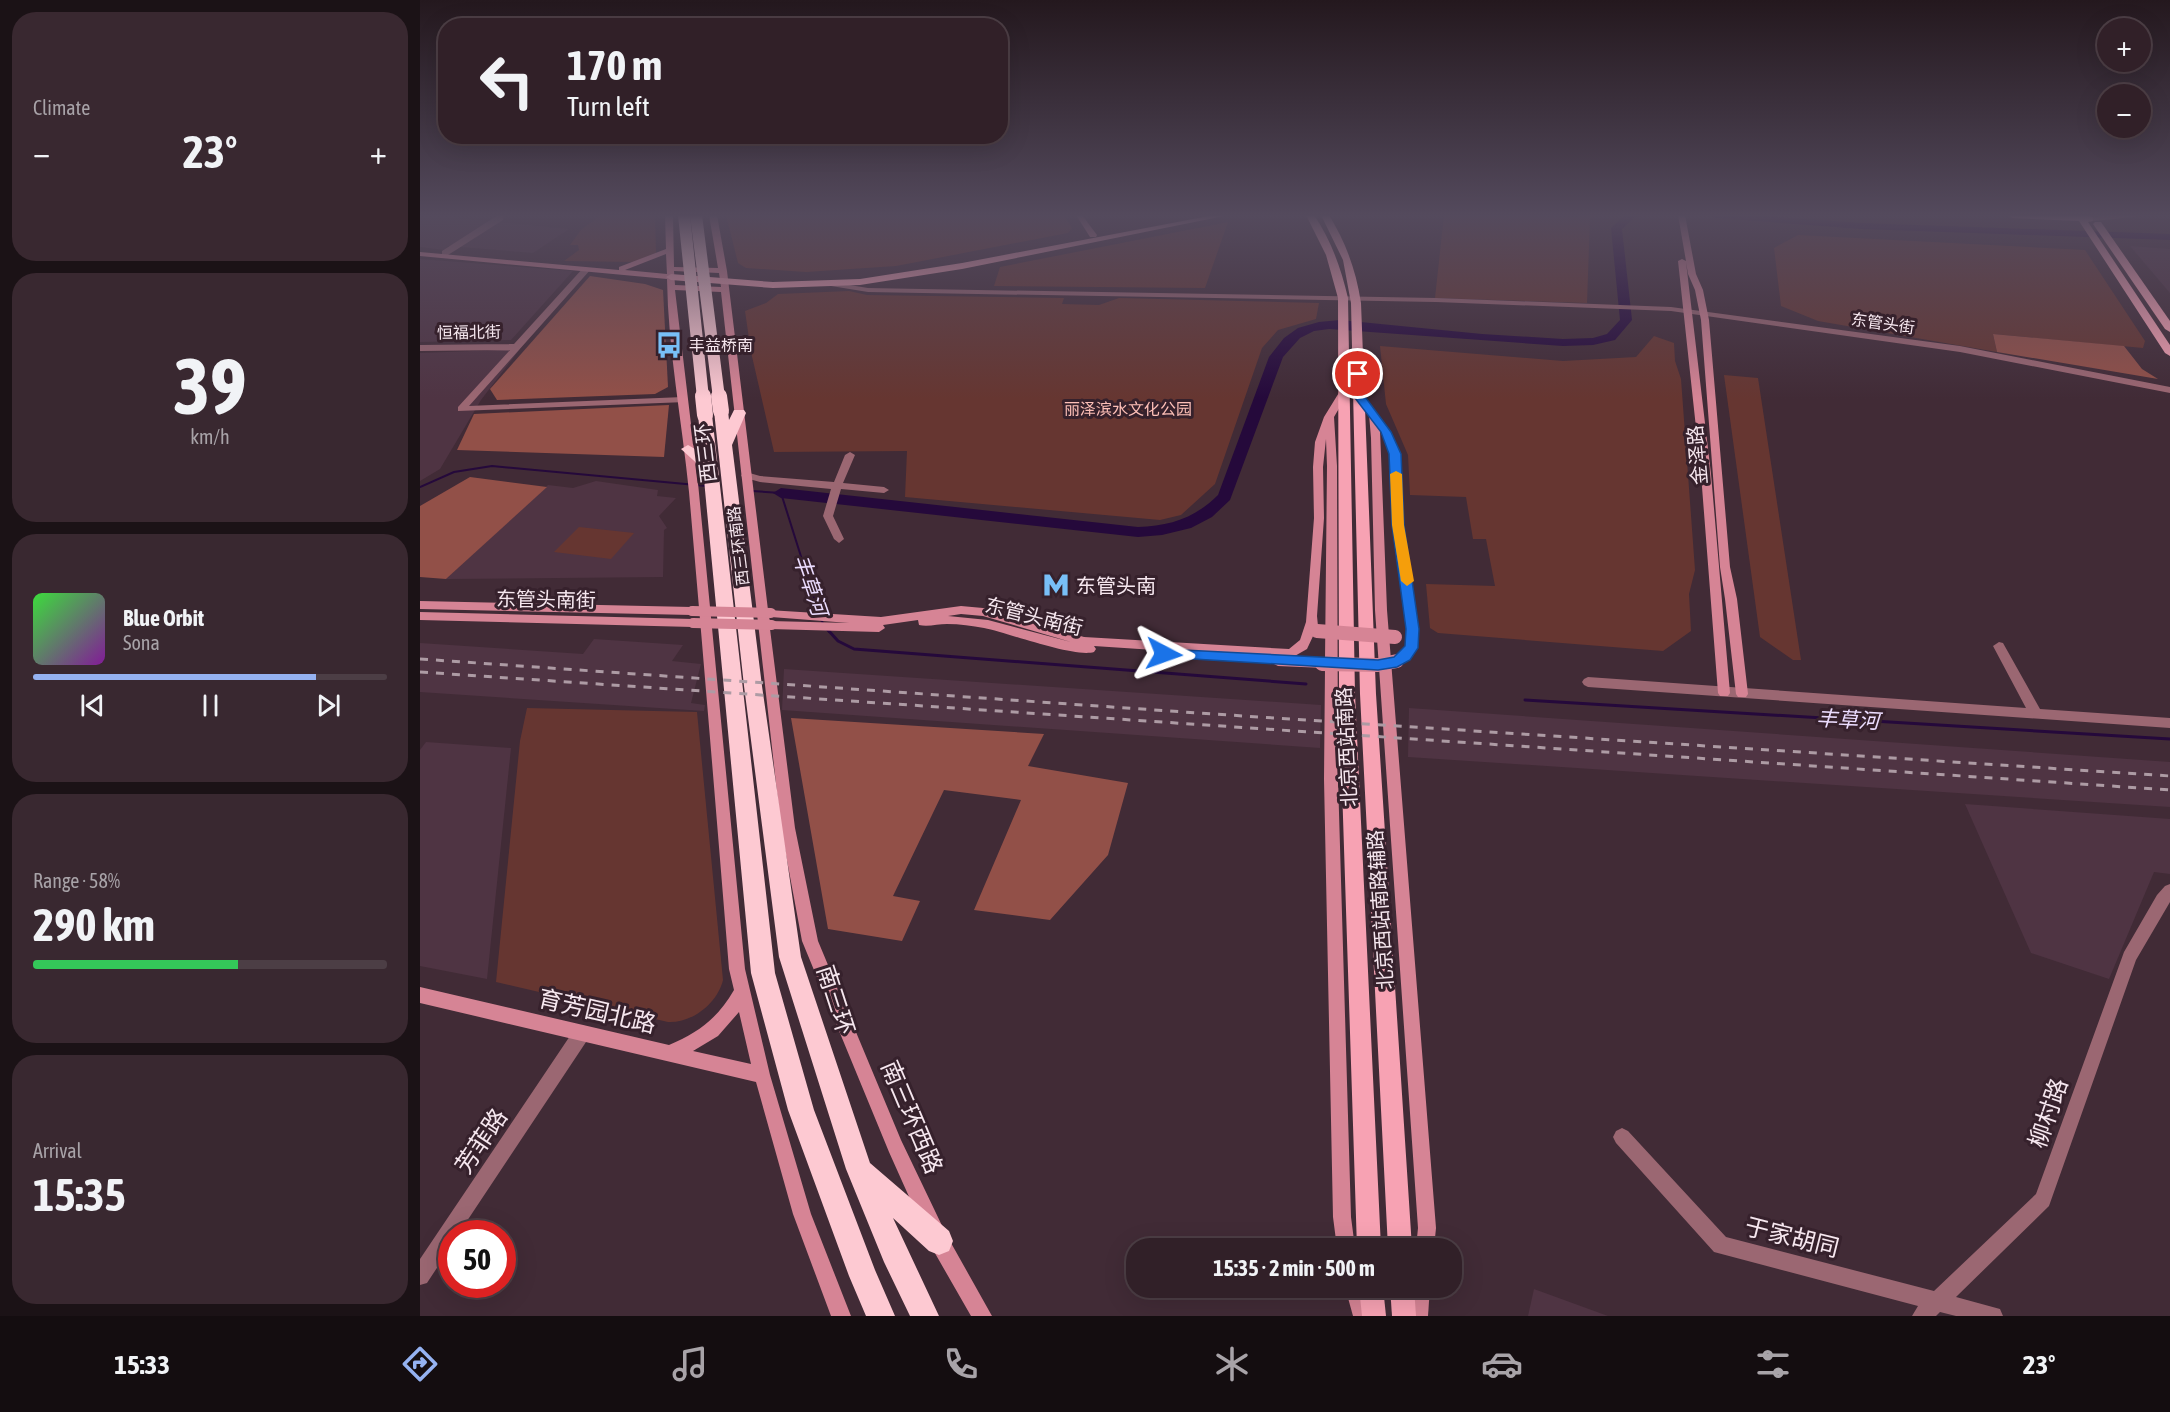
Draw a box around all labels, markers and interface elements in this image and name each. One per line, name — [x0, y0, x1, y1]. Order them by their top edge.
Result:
map controls — [2097, 18, 2151, 138]
button: + — [2097, 18, 2151, 72]
text: 170 m — [567, 41, 662, 89]
icon: left — [468, 42, 546, 120]
button: − — [2097, 84, 2151, 138]
text: Turn left — [567, 91, 650, 122]
text: Climate — [33, 96, 90, 119]
text: 23° — [183, 126, 237, 178]
text: − — [33, 133, 50, 171]
text: + — [370, 133, 387, 171]
street label: 东管头街 — [1850, 310, 1916, 336]
street label: 恒福北街 — [437, 322, 501, 342]
bus stop icon: 丰益桥南 — [654, 330, 684, 360]
place label: 丰益桥南 — [689, 336, 753, 354]
text: 39 — [173, 341, 247, 431]
pin — [1332, 348, 1383, 399]
icon: arrive — [1341, 357, 1374, 390]
park label: 丽泽滨水文化公园 — [1064, 400, 1192, 418]
street label: 西三环 — [690, 422, 720, 484]
street label: 金泽路 — [1683, 424, 1711, 486]
text: km/h — [190, 425, 230, 448]
street label: 西三环南路 — [724, 505, 752, 587]
water label: 丰草河 — [789, 551, 834, 622]
metro station icon: 东管头南 — [1041, 570, 1071, 600]
place label: 东管头南 — [1076, 574, 1156, 597]
street label: 东管头南街 — [496, 587, 596, 611]
street label: 东管头南街 — [983, 593, 1085, 639]
text: Blue Orbit — [123, 605, 204, 631]
position arrow — [1132, 622, 1196, 686]
text: Sona — [123, 631, 160, 654]
street label: 北京西站南路 — [1331, 686, 1361, 808]
icon: previous — [76, 689, 109, 722]
icon: pause — [194, 689, 227, 722]
icon: next — [312, 689, 345, 722]
water label: 丰草河 — [1816, 705, 1884, 733]
street label: 北京西站南路辅路 — [1363, 829, 1397, 991]
text: Range · 58% — [33, 869, 120, 892]
text: 290 km — [33, 899, 155, 951]
street label: 南三环 — [812, 962, 860, 1038]
street label: 育芳园北路 — [536, 984, 658, 1038]
street label: 南三环西路 — [876, 1056, 948, 1178]
street label: 柳村路 — [2024, 1075, 2072, 1151]
street label: 芳菲路 — [450, 1104, 512, 1178]
text: Arrival — [33, 1139, 82, 1162]
text: 15:35 — [33, 1169, 126, 1221]
street label: 于家胡同 — [1742, 1212, 1842, 1262]
speed limit sign: 50 — [438, 1220, 516, 1298]
text: 15:35 · 2 min · 500 m — [1213, 1255, 1375, 1281]
icon: directions — [399, 1343, 441, 1385]
icon: music — [669, 1343, 711, 1385]
icon: phone — [940, 1343, 982, 1385]
icon: climate — [1211, 1343, 1253, 1385]
icon: car — [1481, 1343, 1523, 1385]
icon: filters — [1752, 1343, 1794, 1385]
text: 15:33 — [114, 1349, 170, 1380]
text: 23° — [2023, 1349, 2056, 1380]

